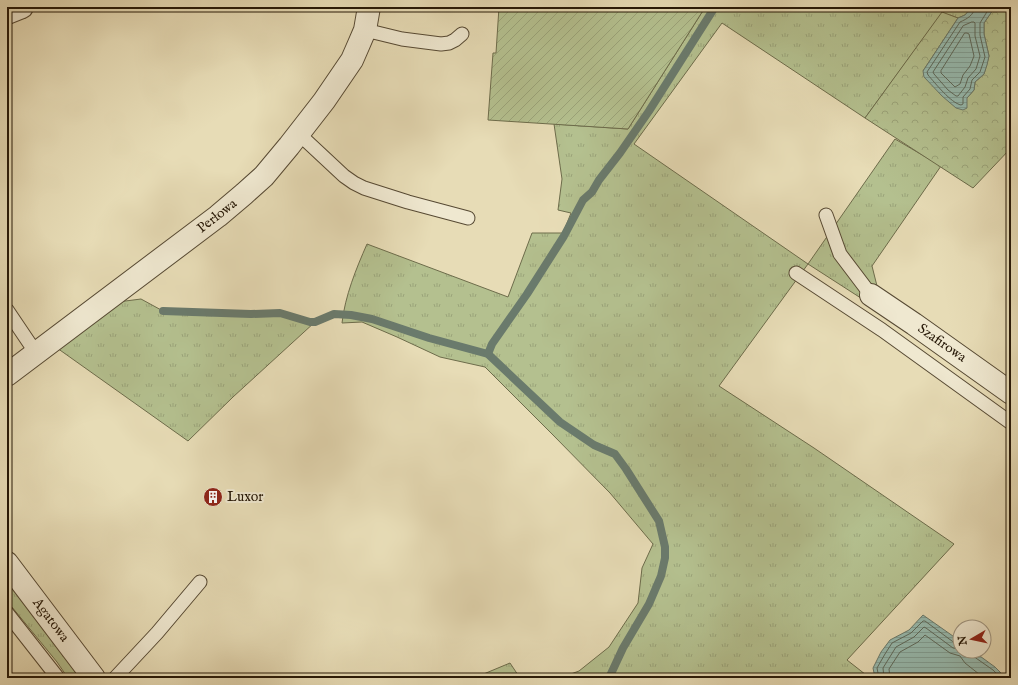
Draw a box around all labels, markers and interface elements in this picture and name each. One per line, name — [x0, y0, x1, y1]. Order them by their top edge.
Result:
street label: Perłowa — [193, 194, 241, 237]
street label: Szafirowa — [914, 320, 971, 367]
building icon: Luxor — [202, 486, 224, 508]
place label: Luxor — [227, 488, 264, 506]
street label: Agatowa — [28, 594, 74, 646]
north arrow — [952, 619, 992, 659]
text: N — [955, 634, 971, 647]

